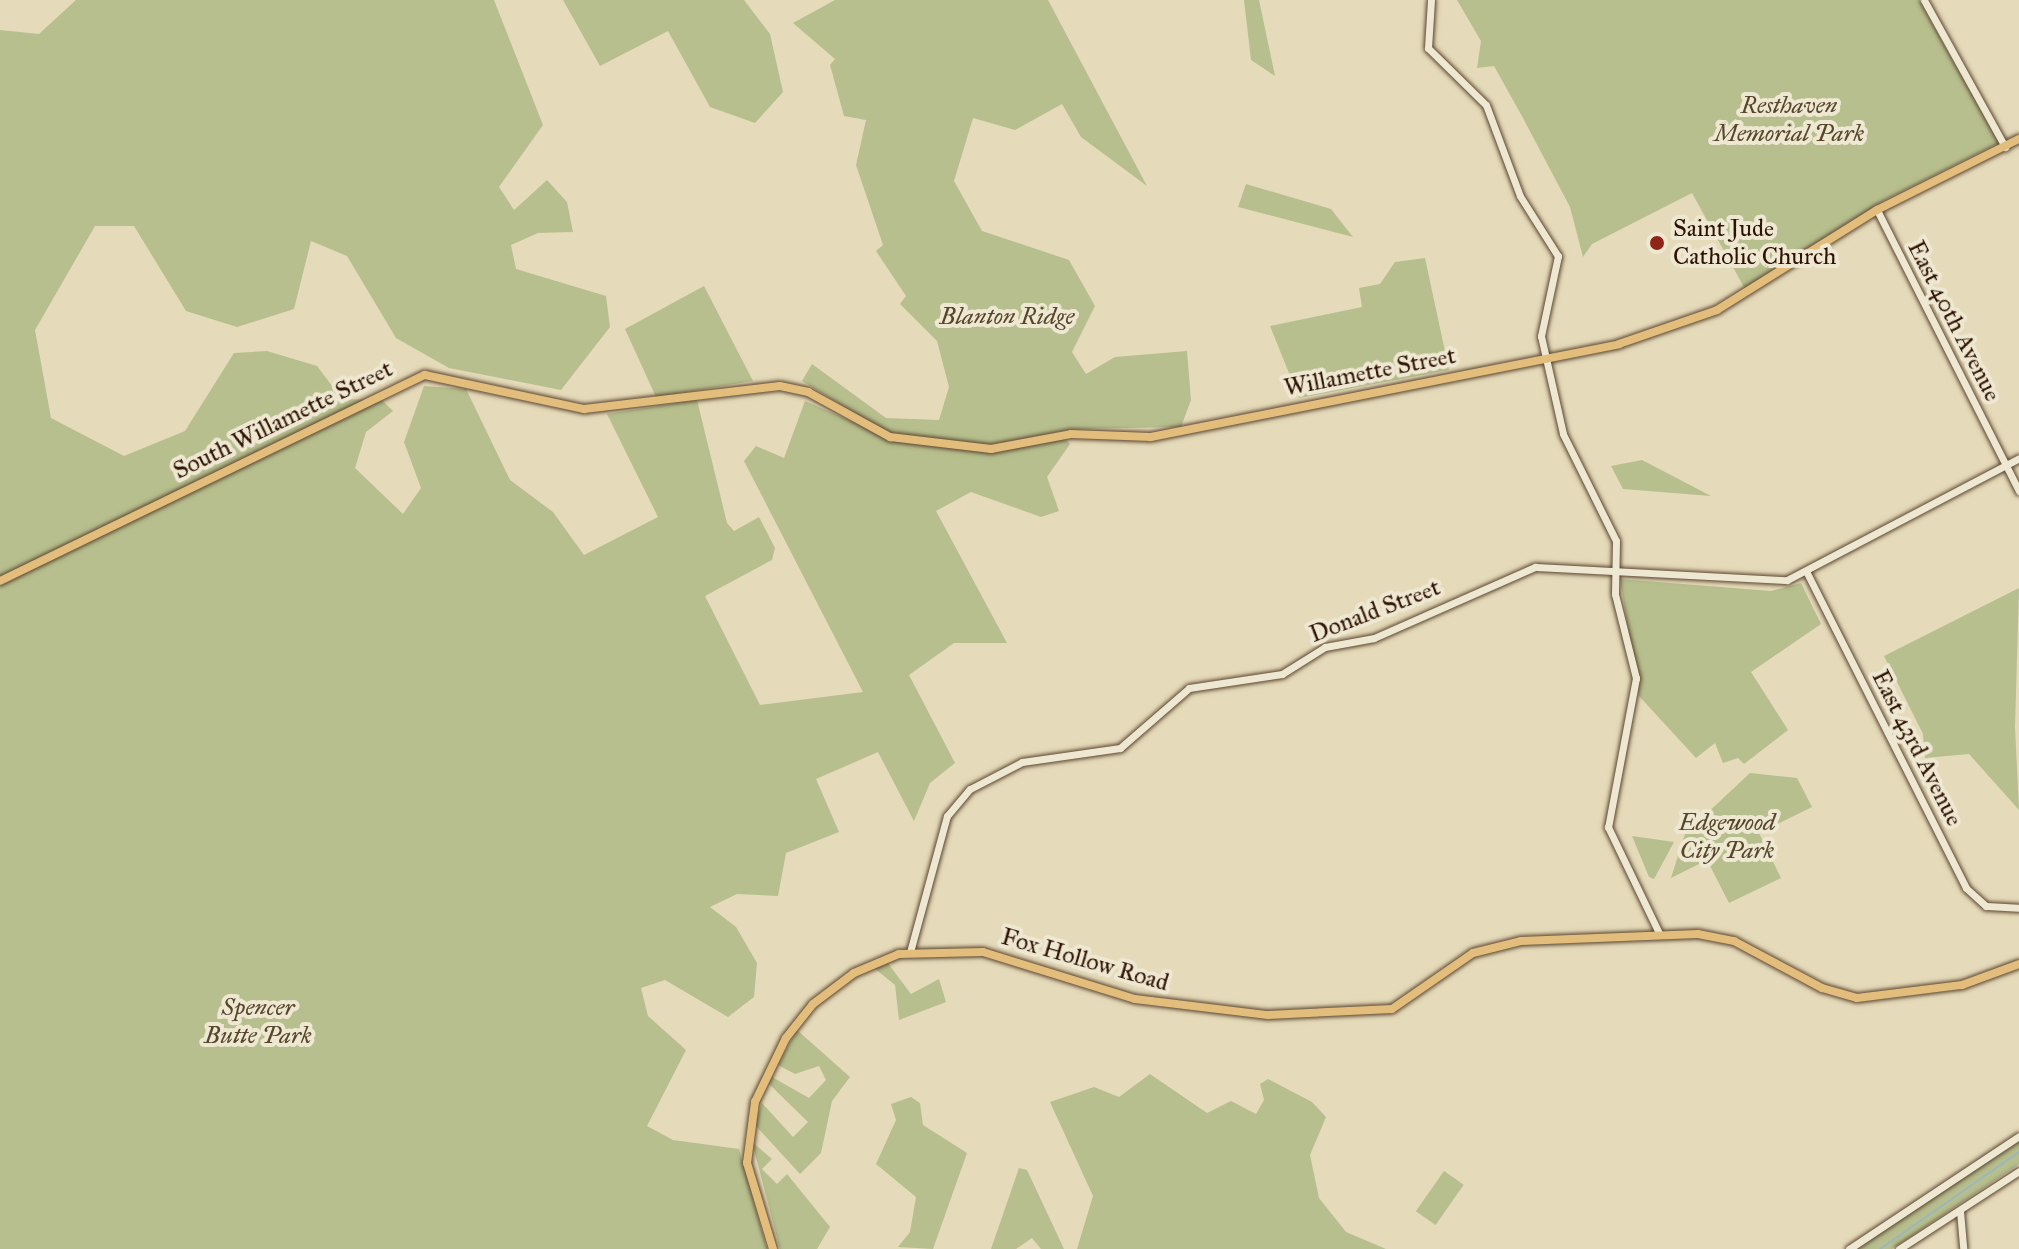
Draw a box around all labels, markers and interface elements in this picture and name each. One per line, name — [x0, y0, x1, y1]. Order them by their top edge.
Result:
park label: Resthaven Memorial Park — [1714, 92, 1864, 148]
place label: Saint Jude Catholic Church — [1673, 215, 1836, 271]
marker: Saint Jude Catholic Church — [1648, 234, 1666, 252]
street label: East 40th Avenue — [1901, 236, 2007, 406]
park label: Blanton Ridge — [940, 303, 1074, 331]
street label: Willamette Street — [1282, 341, 1458, 403]
street label: South Willamette Street — [169, 354, 397, 486]
street label: Donald Street — [1306, 573, 1444, 649]
street label: East 43rd Avenue — [1865, 665, 1969, 831]
park label: Edgewood City Park — [1678, 809, 1776, 865]
street label: Fox Hollow Road — [998, 922, 1172, 998]
park label: Spencer Butte Park — [204, 994, 312, 1050]

